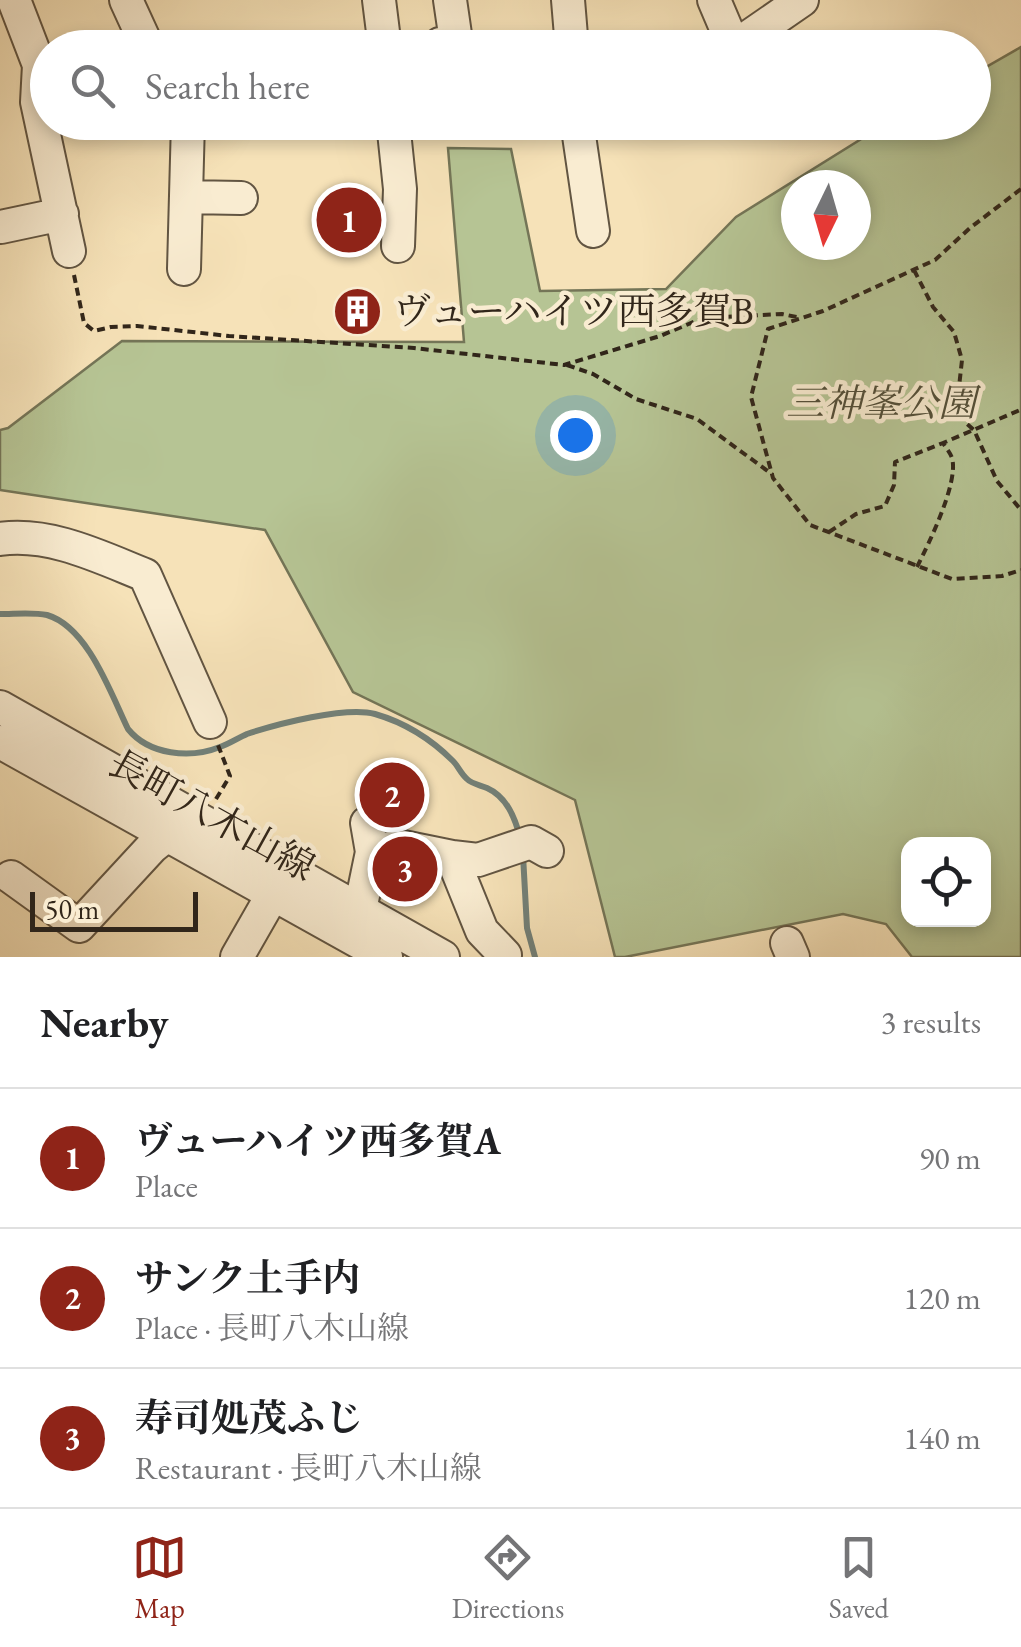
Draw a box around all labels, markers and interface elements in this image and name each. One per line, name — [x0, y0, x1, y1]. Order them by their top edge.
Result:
search box — [30, 30, 991, 140]
icon: search — [65, 58, 120, 113]
text: Search here — [145, 61, 310, 110]
north arrow — [781, 170, 871, 260]
pin: 1 — [316, 182, 382, 258]
building icon: ヴューハイツ西多賀B — [332, 285, 384, 337]
place label: ヴューハイツ西多賀B — [393, 286, 754, 335]
park label: 三神峯公園 — [786, 378, 982, 427]
your location — [550, 410, 601, 461]
street label: 長町八木山線 — [101, 738, 324, 891]
pin: 2 — [360, 758, 424, 832]
pin: 3 — [372, 832, 438, 906]
map controls — [901, 837, 991, 927]
button: locate — [901, 837, 991, 927]
scale bar — [30, 887, 198, 931]
text: 50 m — [45, 891, 99, 927]
text: Nearby — [40, 995, 169, 1050]
text: 3 results — [881, 1001, 981, 1043]
text: ヴューハイツ西多賀A — [135, 1116, 501, 1165]
text: 1 — [64, 1137, 81, 1179]
text: 90 m — [919, 1137, 981, 1179]
text: Place — [135, 1165, 198, 1207]
text: サンク土手内 — [135, 1253, 360, 1302]
text: 2 — [64, 1277, 81, 1319]
text: 120 m — [904, 1277, 981, 1319]
text: Place · 長町八木山線 — [135, 1307, 409, 1349]
text: 寿司処茂ふじ — [135, 1393, 363, 1442]
text: 3 — [64, 1417, 81, 1459]
text: 140 m — [904, 1417, 981, 1459]
text: Restaurant · 長町八木山線 — [135, 1447, 482, 1489]
tab: Map — [132, 1530, 187, 1626]
tab: Directions — [452, 1530, 564, 1626]
tab: Saved — [829, 1530, 889, 1626]

